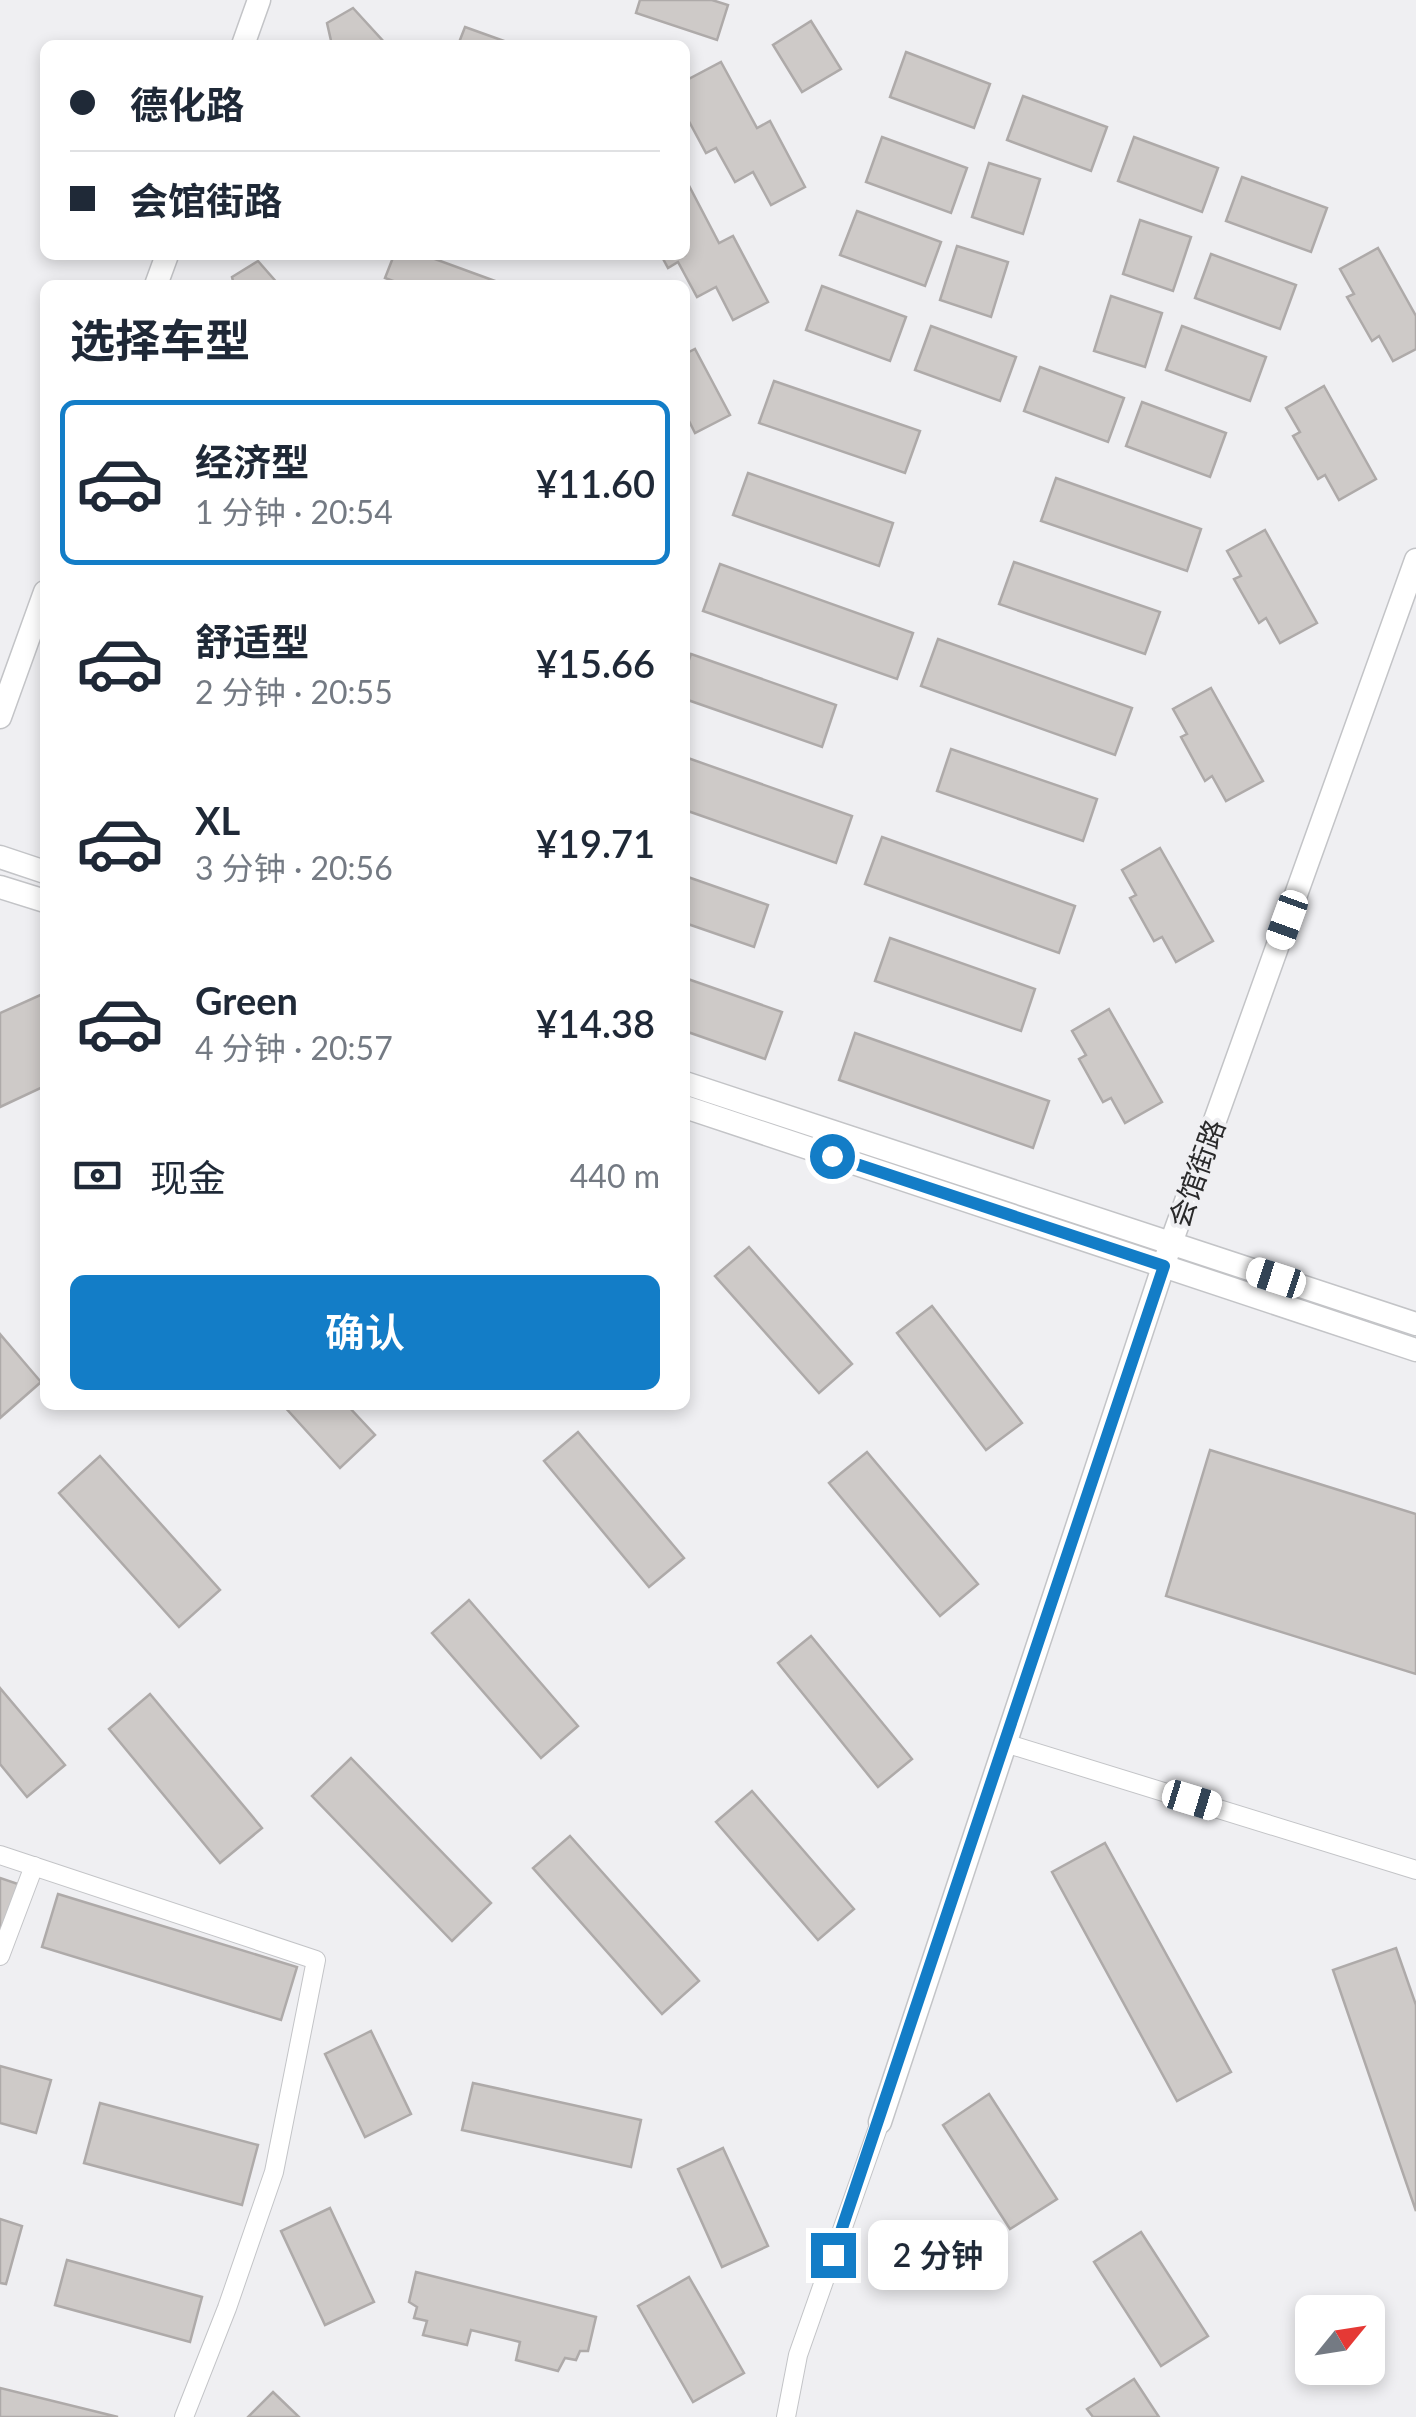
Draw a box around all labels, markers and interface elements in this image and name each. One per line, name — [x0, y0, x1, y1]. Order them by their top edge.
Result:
text: 德化路 — [130, 81, 244, 127]
text: 会馆街路 — [130, 177, 282, 223]
text: 选择车型 — [70, 313, 250, 367]
icon: car — [75, 438, 165, 528]
text: 经济型 — [195, 438, 309, 484]
text: ¥11.60 — [536, 460, 655, 506]
text: 1 分钟 · 20:54 — [195, 492, 393, 531]
icon: car — [75, 618, 165, 708]
text: 舒适型 — [195, 618, 309, 664]
text: ¥15.66 — [536, 640, 655, 686]
text: 2 分钟 · 20:55 — [195, 672, 393, 711]
text: XL — [195, 797, 240, 843]
icon: car — [75, 798, 165, 888]
text: ¥19.71 — [536, 820, 655, 866]
text: 3 分钟 · 20:56 — [195, 848, 393, 887]
car — [1263, 887, 1311, 953]
text: Green — [195, 977, 298, 1023]
icon: car — [75, 978, 165, 1068]
text: ¥14.38 — [536, 1000, 655, 1046]
text: 4 分钟 · 20:57 — [195, 1028, 393, 1067]
street label: 会馆街路 — [1161, 1115, 1231, 1231]
route start — [810, 1134, 855, 1179]
icon: cash — [70, 1148, 125, 1203]
text: 现金 — [150, 1154, 226, 1200]
text: 440 m — [570, 1156, 660, 1195]
car — [1243, 1254, 1309, 1302]
button: 确认 — [70, 1275, 660, 1390]
car — [1159, 1777, 1225, 1823]
callout: 2 分钟 — [868, 2220, 1008, 2290]
route end — [811, 2233, 856, 2278]
text: 2 分钟 — [893, 2235, 983, 2274]
north arrow — [1295, 2295, 1385, 2385]
map controls — [1295, 2295, 1385, 2385]

